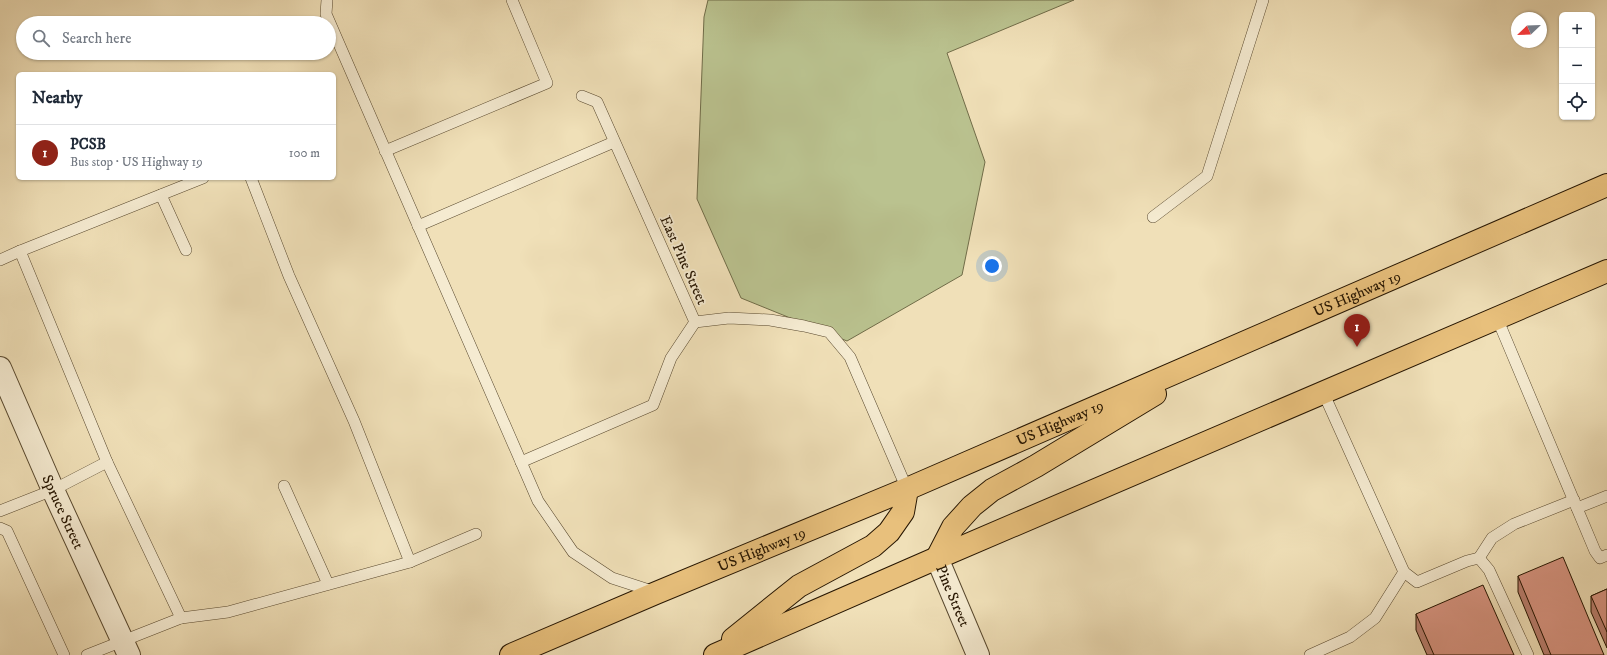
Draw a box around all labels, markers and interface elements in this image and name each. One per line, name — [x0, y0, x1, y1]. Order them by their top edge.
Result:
north arrow — [1511, 12, 1547, 48]
map controls — [1559, 12, 1595, 120]
button: + — [1559, 12, 1595, 48]
search box — [16, 16, 336, 60]
icon: search — [30, 27, 52, 49]
text: Search here — [62, 29, 131, 48]
button: − — [1559, 48, 1595, 84]
button: locate — [1559, 84, 1595, 120]
text: Nearby — [32, 87, 82, 109]
text: PCSB — [70, 135, 106, 154]
text: 1 — [43, 145, 47, 161]
text: 100 m — [289, 145, 320, 161]
text: Bus stop · US Highway 19 — [70, 154, 203, 170]
street label: East Pine Street — [655, 213, 712, 308]
your location — [982, 256, 1002, 276]
street label: US Highway 19 — [1311, 267, 1404, 321]
pin: 1 — [1344, 314, 1370, 347]
street label: US Highway 19 — [1013, 396, 1107, 450]
street label: Spruce Street — [38, 472, 88, 552]
street label: US Highway 19 — [715, 523, 809, 576]
street label: Pine Street — [931, 562, 974, 630]

